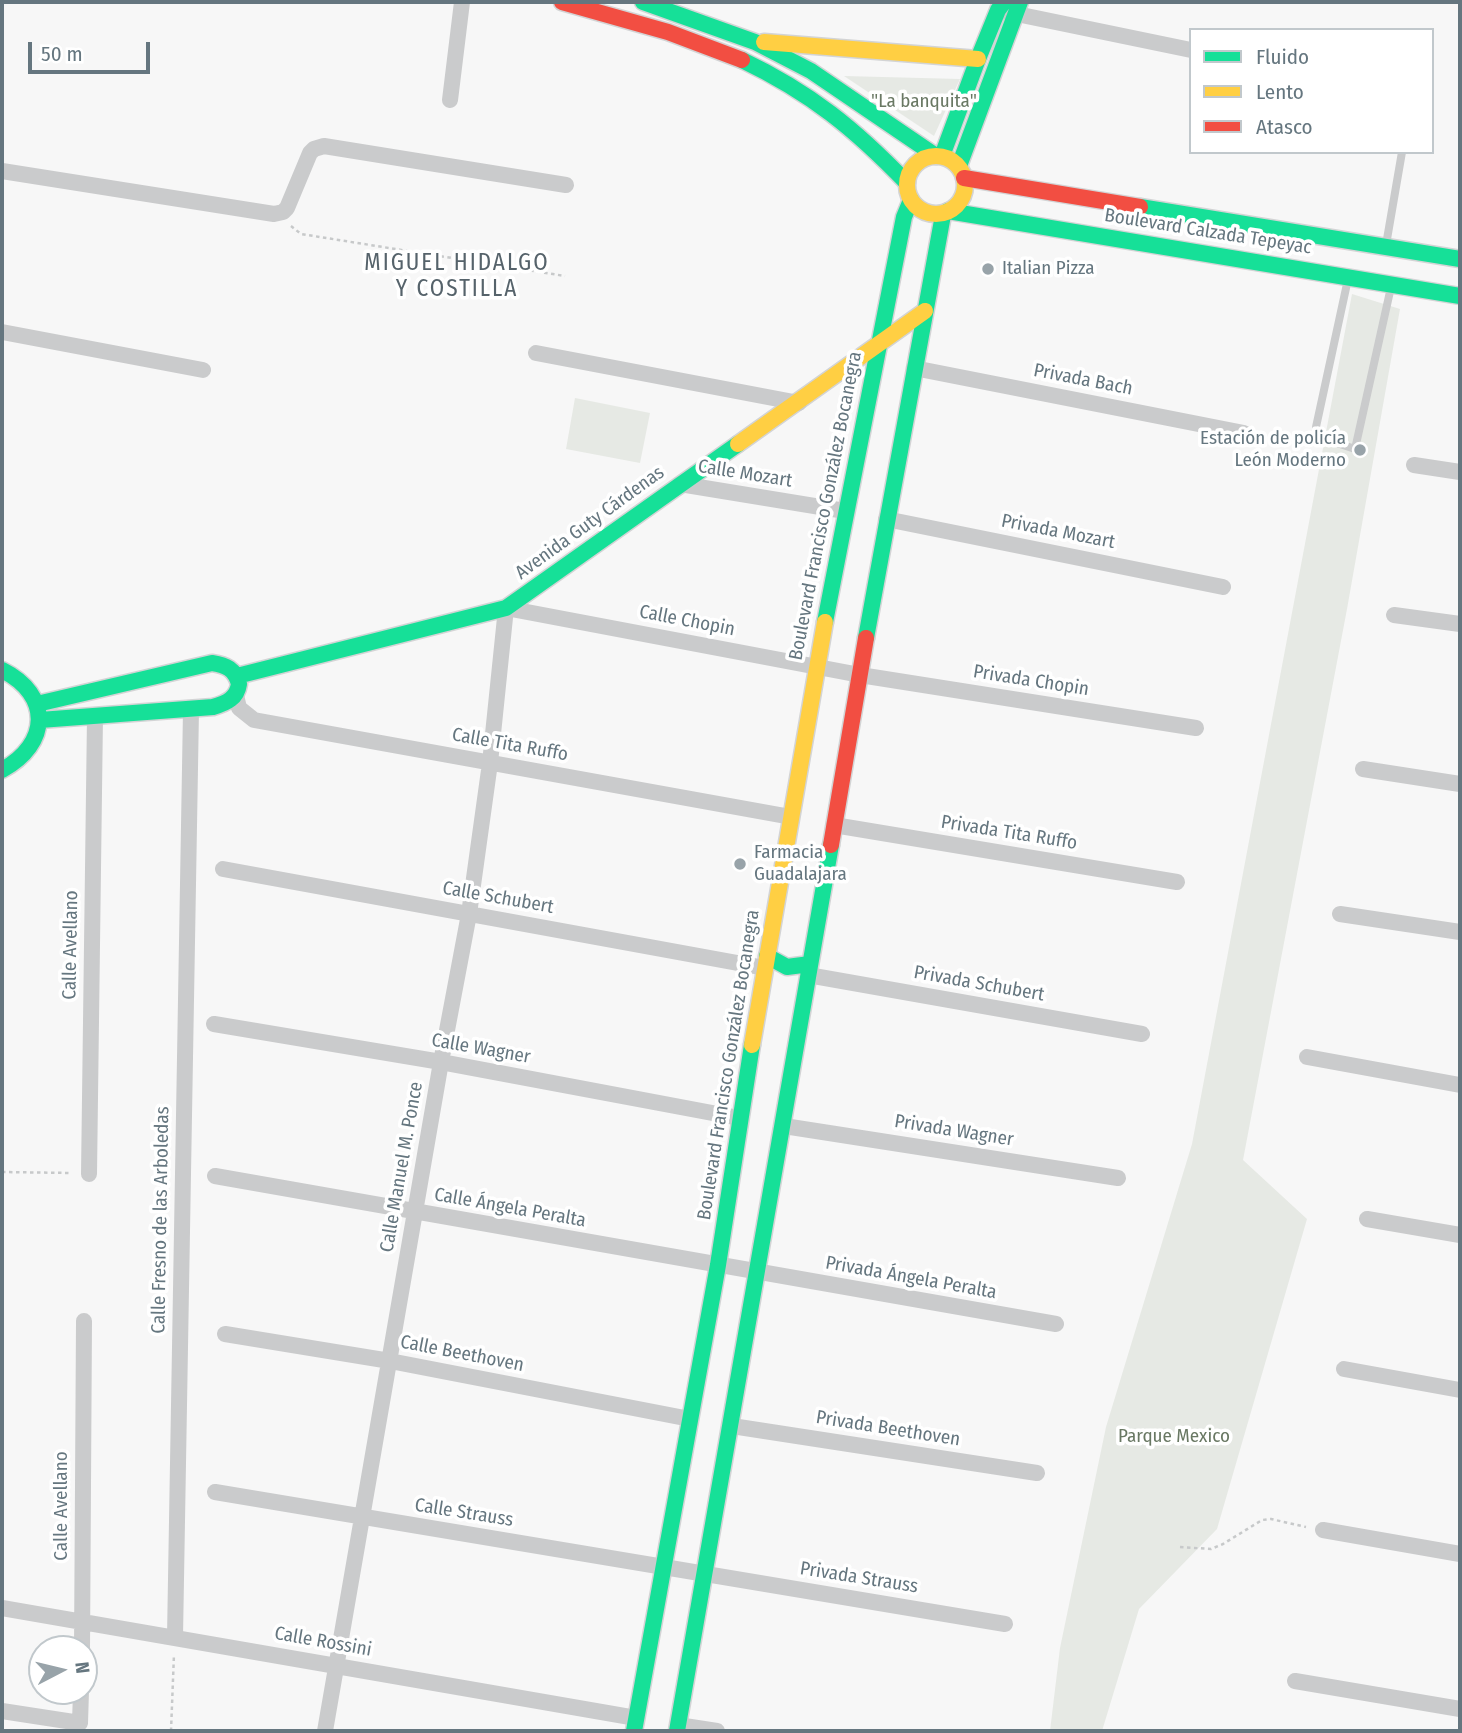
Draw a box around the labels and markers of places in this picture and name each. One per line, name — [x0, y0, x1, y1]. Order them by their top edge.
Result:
place label: Italian Pizza — [1002, 258, 1095, 280]
marker: Italian Pizza — [980, 261, 996, 277]
place label: Estación de policía León Moderno — [1200, 428, 1346, 472]
marker: Estación de policía León Moderno — [1352, 442, 1368, 458]
place label: Farmacia Guadalajara — [754, 842, 847, 886]
marker: Farmacia Guadalajara — [732, 856, 748, 872]

